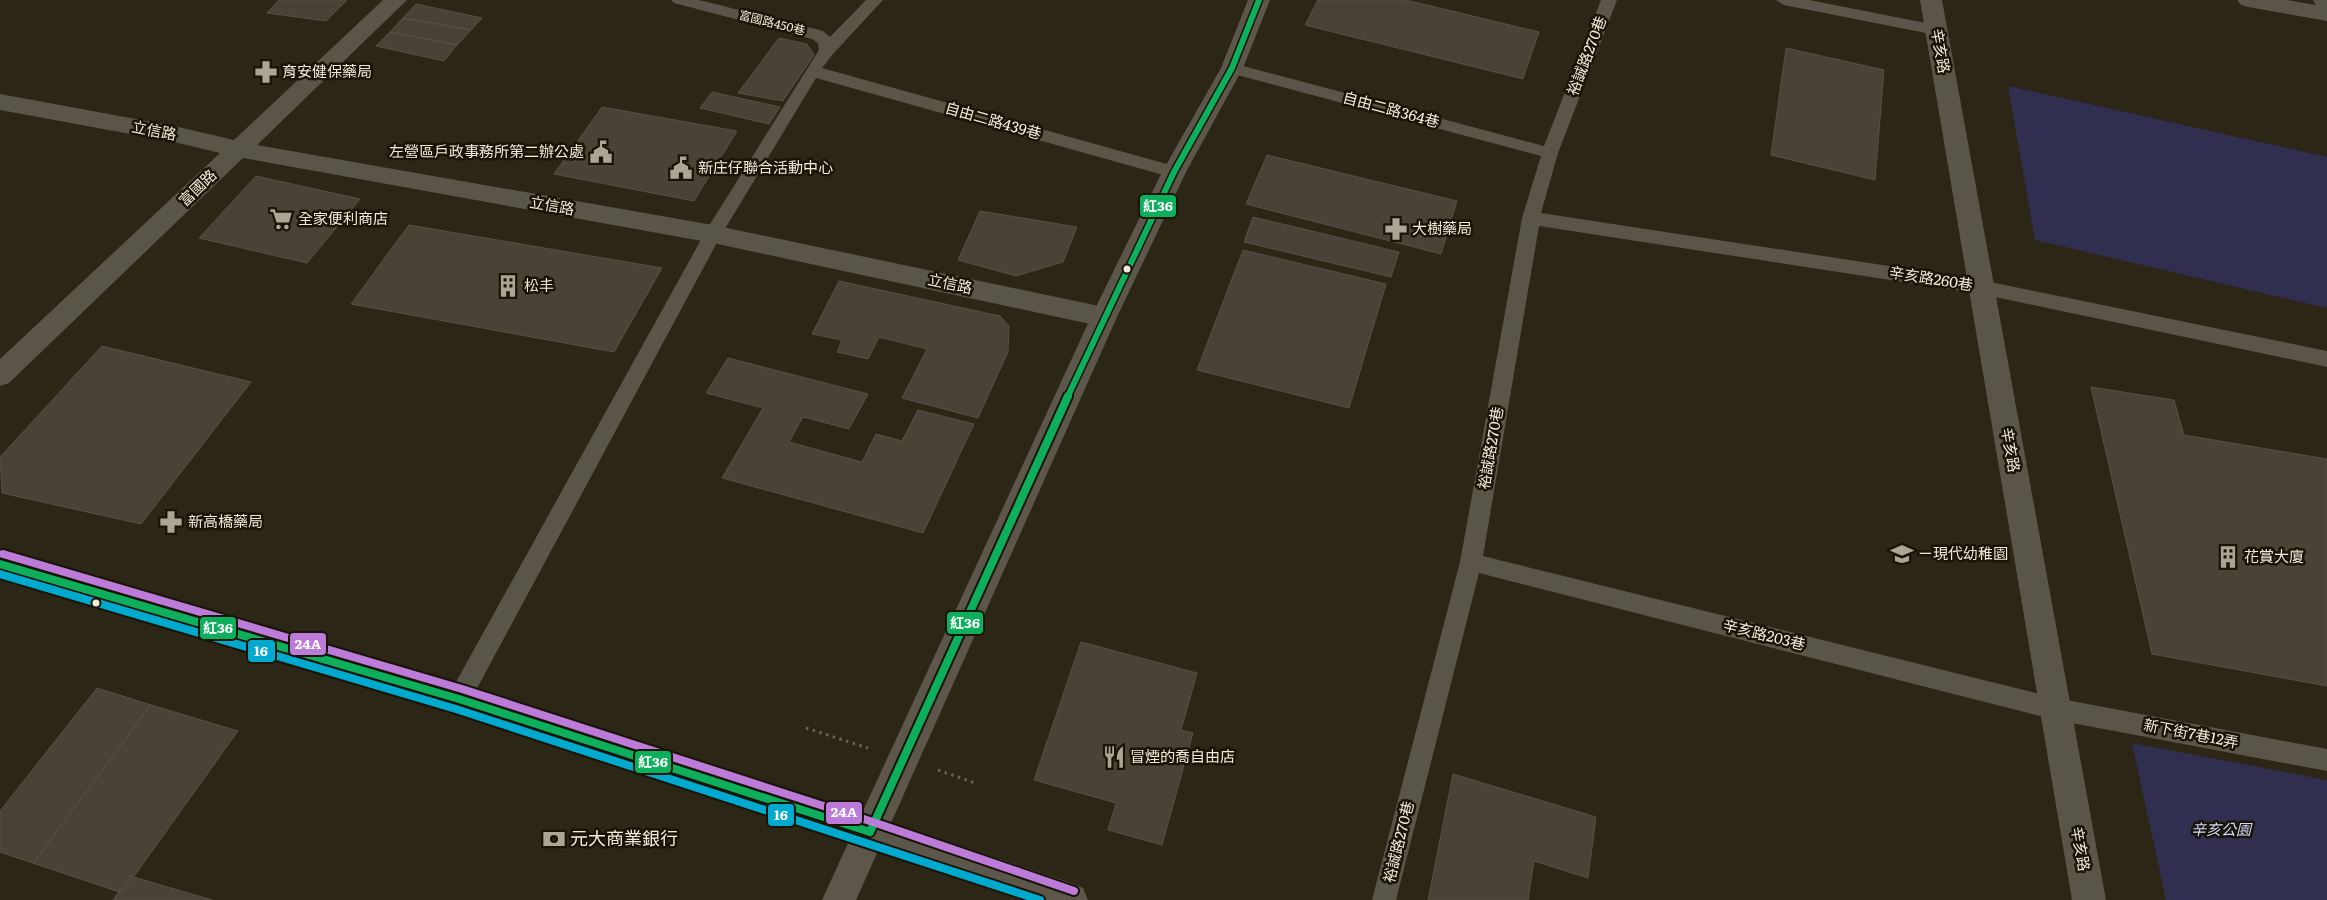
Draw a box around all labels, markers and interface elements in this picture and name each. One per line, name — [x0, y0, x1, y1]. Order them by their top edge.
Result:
street label: 富國路450巷 — [737, 5, 807, 39]
street label: 裕誠路270巷 — [1560, 12, 1611, 99]
street label: 辛亥路 — [1926, 27, 1957, 75]
pharmacy icon: 育安健保藥局 — [253, 59, 279, 85]
place label: 育安健保藥局 — [282, 59, 372, 82]
street label: 自由二路364巷 — [1340, 85, 1442, 133]
street label: 自由二路439巷 — [943, 95, 1044, 144]
street label: 立信路 — [130, 114, 179, 145]
place label: 左營區戶政事務所第二辦公處 — [389, 139, 584, 162]
public building icon: 左營區戶政事務所第二辦公處 — [588, 139, 614, 165]
public building icon: 新庄仔聯合活動中心 — [668, 155, 694, 181]
place label: 新庄仔聯合活動中心 — [698, 155, 833, 178]
street label: 富國路 — [173, 163, 221, 211]
street label: 立信路 — [528, 189, 576, 220]
line badge: 紅36 — [1139, 194, 1177, 218]
text: 紅36 — [1143, 195, 1173, 215]
supermarket icon: 全家便利商店 — [268, 206, 294, 232]
place label: 全家便利商店 — [298, 206, 388, 229]
pharmacy icon: 大樹藥局 — [1383, 216, 1409, 242]
place label: 大樹藥局 — [1412, 216, 1472, 239]
street label: 辛亥路260巷 — [1888, 260, 1975, 295]
unlabelled marker — [1122, 264, 1132, 274]
street label: 立信路 — [926, 267, 975, 298]
building icon: 松丰 — [495, 273, 521, 299]
place label: 松丰 — [524, 273, 554, 296]
street label: 裕誠路270巷 — [1471, 405, 1508, 491]
street label: 辛亥路 — [1996, 426, 2027, 474]
pharmacy icon: 新高橋藥局 — [158, 509, 184, 535]
place label: 新高橋藥局 — [188, 509, 263, 532]
school or university icon: ㄧ現代幼稚園 — [1889, 541, 1915, 567]
place label: ㄧ現代幼稚園 — [1918, 541, 2008, 564]
building icon: 花賞大廈 — [2215, 544, 2241, 570]
place label: 花賞大廈 — [2244, 544, 2304, 567]
unlabelled marker — [91, 598, 101, 608]
line badge: 紅36 — [946, 611, 984, 635]
text: 紅36 — [950, 612, 980, 632]
street label: 辛亥路203巷 — [1721, 612, 1808, 655]
line badge: 紅36 — [199, 616, 237, 640]
text: 紅36 — [203, 617, 233, 637]
line badge: 24A — [289, 632, 327, 656]
text: 24A — [295, 633, 322, 653]
line badge: 16 — [247, 639, 276, 663]
text: 16 — [254, 640, 268, 660]
street label: 新下街7巷12弄 — [2142, 712, 2241, 753]
restaurant icon: 冒煙的喬自由店 — [1101, 744, 1127, 770]
place label: 冒煙的喬自由店 — [1130, 744, 1235, 767]
line badge: 紅36 — [634, 750, 672, 774]
text: 紅36 — [638, 751, 668, 771]
street label: 裕誠路270巷 — [1376, 798, 1419, 885]
line badge: 24A — [825, 801, 863, 825]
text: 24A — [831, 801, 858, 821]
line badge: 16 — [767, 803, 795, 827]
text: 16 — [774, 804, 788, 824]
park label: 辛亥公園 — [2191, 817, 2253, 840]
place label: 元大商業銀行 — [570, 824, 678, 851]
street label: 辛亥路 — [2066, 825, 2097, 873]
bank icon: 元大商業銀行 — [541, 826, 567, 852]

